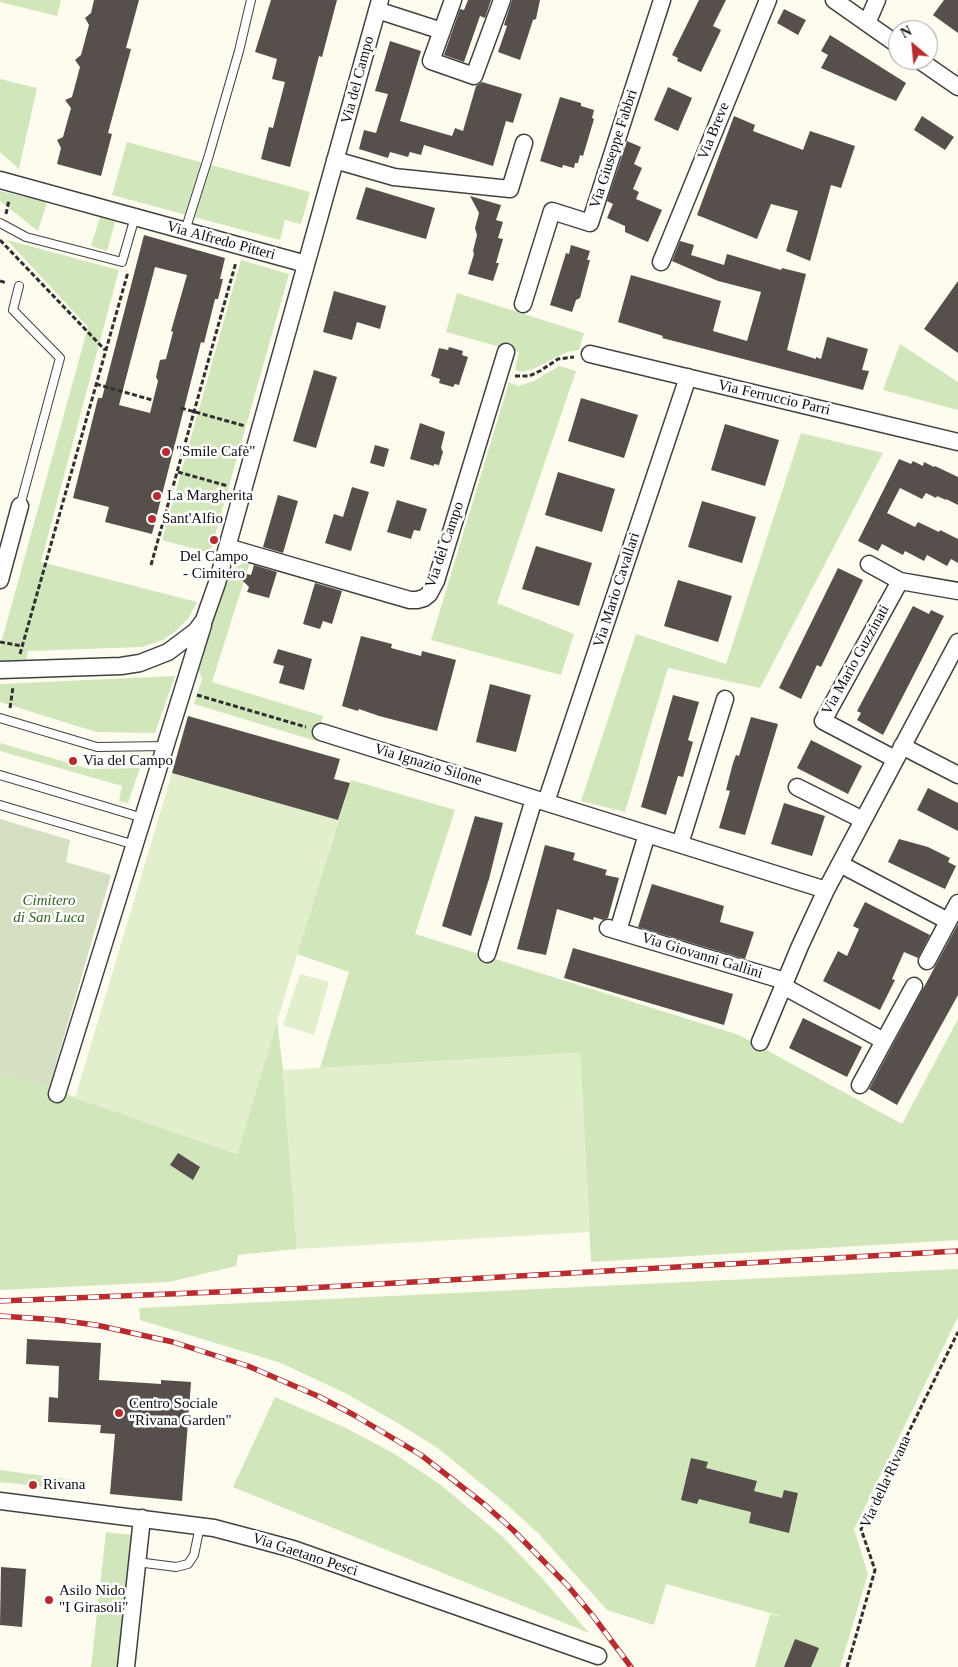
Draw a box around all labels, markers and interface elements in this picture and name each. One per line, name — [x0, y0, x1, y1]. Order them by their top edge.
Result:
north arrow — [888, 20, 938, 70]
text: N — [898, 23, 914, 41]
street label: Via del Campo — [338, 34, 378, 126]
street label: Via Giuseppe Fabbri — [586, 87, 642, 211]
street label: Via Breve — [694, 100, 734, 162]
street label: Via Alfredo Pitteri — [165, 218, 277, 264]
street label: Via Ferruccio Parri — [716, 376, 832, 420]
place label: "Smile Cafè" — [176, 443, 255, 461]
marker: "Smile Cafè" — [160, 446, 172, 458]
place label: La Margherita — [167, 487, 253, 505]
marker: La Margherita — [151, 490, 163, 502]
street label: Via del Campo — [422, 500, 468, 590]
place label: Sant'Alfio — [162, 510, 223, 528]
marker: Sant'Alfio — [146, 513, 158, 525]
street label: Via Mario Cavallari — [590, 530, 644, 650]
marker: Del Campo - Cimitero — [208, 534, 220, 546]
place label: Del Campo - Cimitero — [180, 548, 248, 583]
street label: Via Mario Guzzinati — [818, 602, 894, 718]
street label: Via Ignazio Silone — [372, 740, 484, 790]
place label: Via del Campo — [83, 752, 173, 770]
marker: Via del Campo — [67, 755, 79, 767]
park label: Cimitero di San Luca — [13, 892, 85, 927]
street label: Via Giovanni Gallini — [639, 929, 765, 983]
place label: Centro Sociale "Rivana Garden" — [129, 1395, 232, 1430]
marker: Centro Sociale "Rivana Garden" — [113, 1407, 125, 1419]
street label: Via della Rivana — [857, 1433, 915, 1531]
place label: Rivana — [43, 1476, 85, 1494]
marker: Rivana — [27, 1479, 39, 1491]
street label: Via Gaetano Pesci — [250, 1529, 360, 1581]
place label: Asilo Nido "I Girasoli" — [59, 1582, 128, 1617]
marker: Asilo Nido "I Girasoli" — [43, 1594, 55, 1606]

